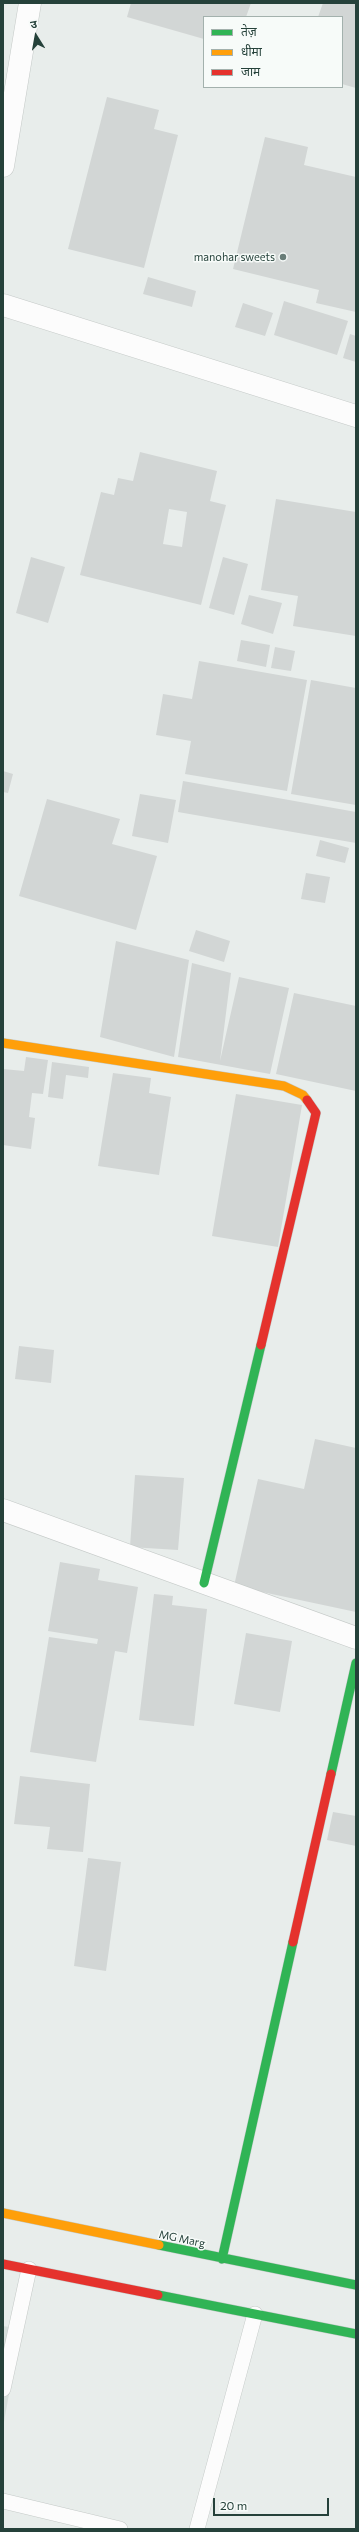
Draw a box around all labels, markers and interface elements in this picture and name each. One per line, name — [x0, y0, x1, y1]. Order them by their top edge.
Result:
north arrow — [16, 16, 56, 56]
legend — [203, 16, 343, 88]
text: उ — [29, 17, 38, 31]
text: तेज़ — [241, 24, 257, 38]
text: धीमा — [241, 44, 262, 58]
text: जाम — [241, 64, 260, 78]
place label: manohar sweets — [194, 250, 275, 264]
marker: manohar sweets — [278, 252, 288, 262]
street label: MG Marg — [158, 2228, 206, 2250]
scale bar — [215, 2490, 331, 2516]
text: 20 m — [220, 2498, 247, 2512]

